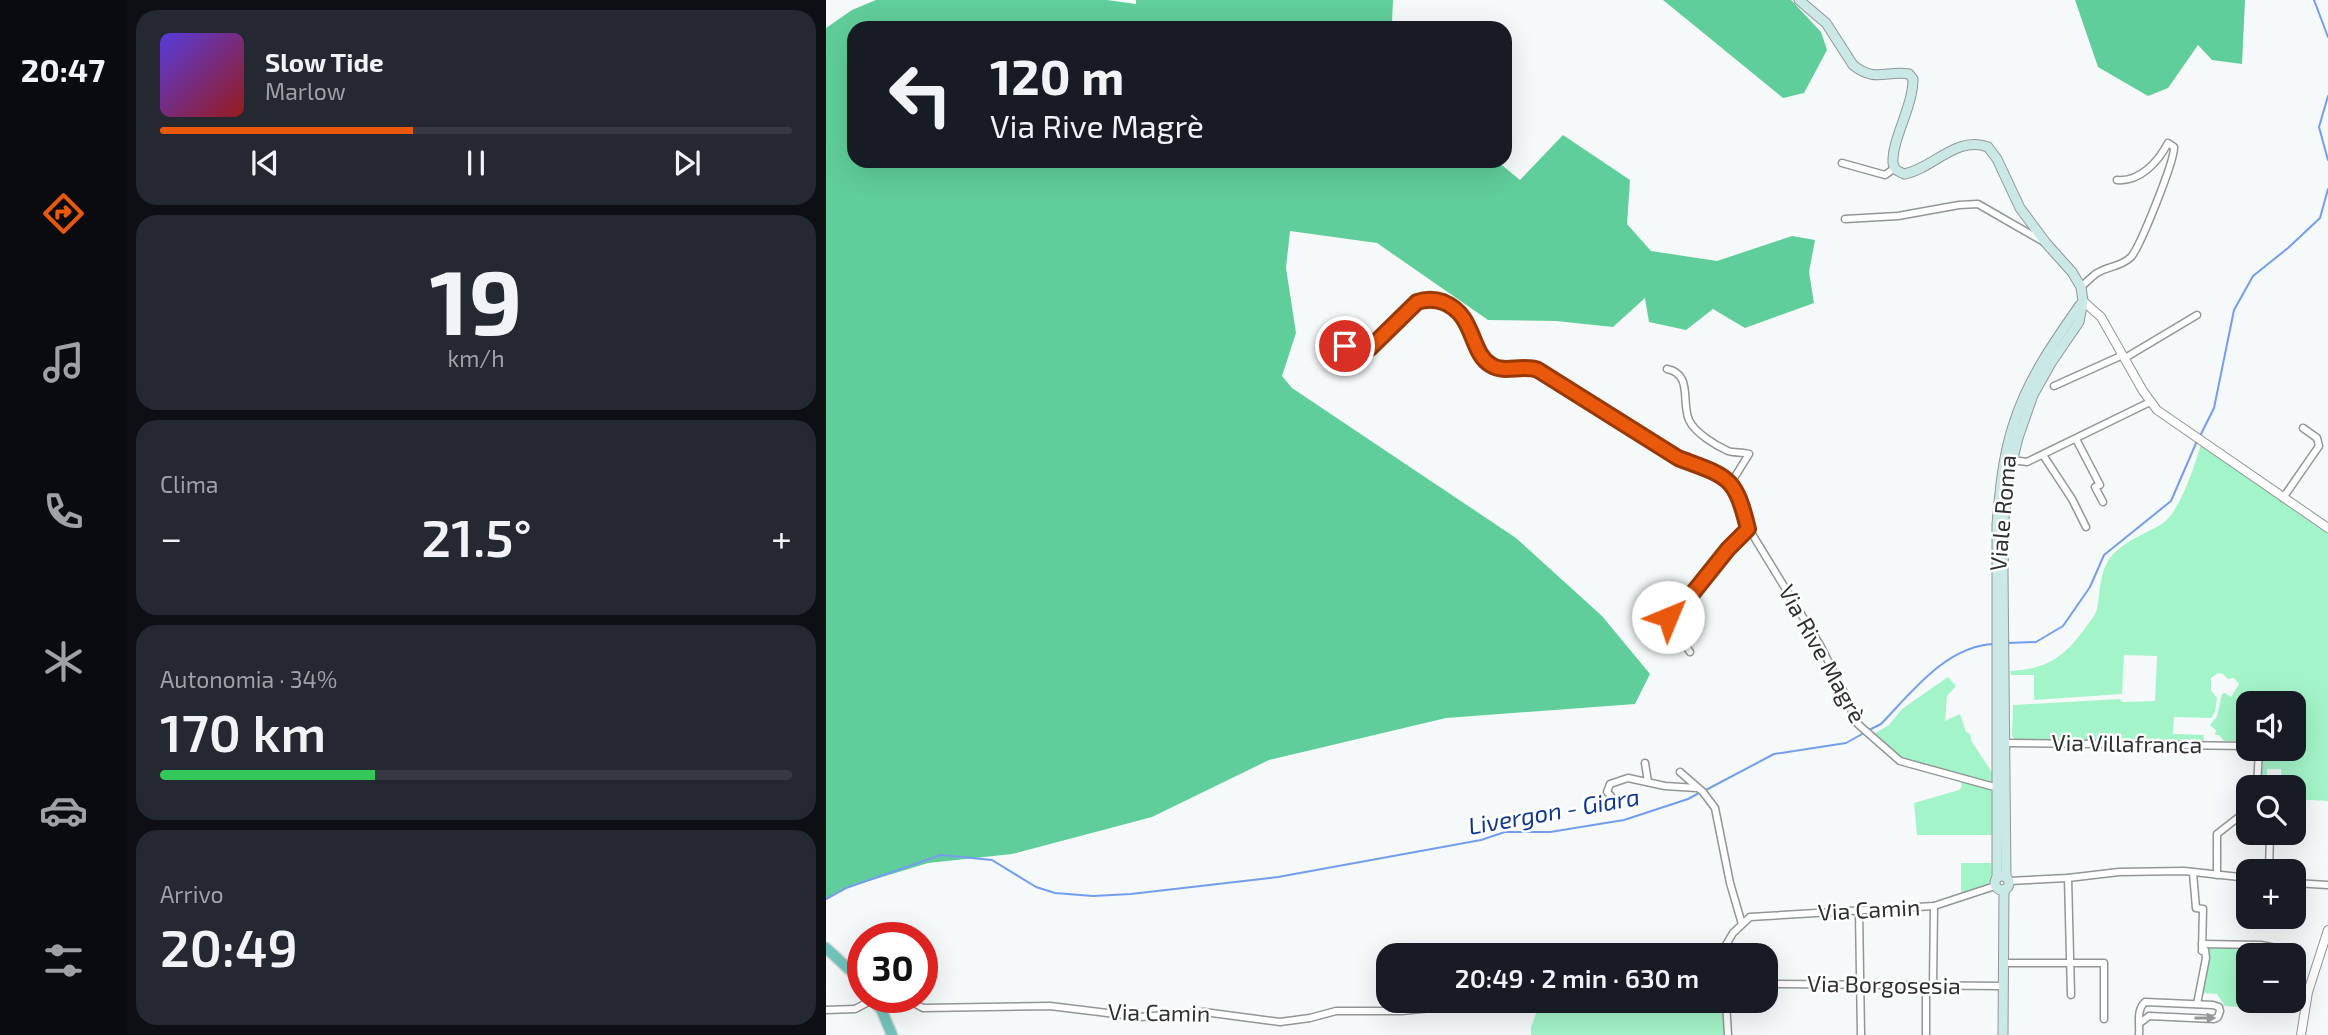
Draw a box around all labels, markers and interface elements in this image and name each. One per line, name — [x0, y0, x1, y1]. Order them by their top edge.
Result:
text: Slow Tide — [265, 46, 384, 77]
text: 120 m — [990, 46, 1124, 105]
icon: left — [875, 49, 966, 140]
text: 20:47 — [21, 50, 105, 88]
text: Marlow — [265, 77, 346, 105]
text: Via Rive Magrè — [990, 106, 1204, 144]
icon: previous — [246, 144, 284, 182]
icon: pause — [457, 144, 495, 182]
icon: next — [668, 144, 706, 182]
icon: directions — [39, 189, 88, 238]
text: 19 — [429, 244, 523, 353]
pin — [1315, 316, 1375, 376]
icon: arrive — [1326, 327, 1364, 365]
icon: music — [39, 338, 88, 387]
text: km/h — [447, 344, 505, 372]
street label: Viale Roma — [1983, 454, 2021, 572]
text: Clima — [160, 470, 218, 498]
icon: phone — [39, 487, 88, 536]
text: 21.5° — [421, 505, 532, 567]
text: − — [160, 514, 182, 560]
text: + — [771, 514, 792, 560]
street label: Via Rive Magrè — [1773, 579, 1872, 728]
position arrow — [1631, 580, 1705, 654]
icon: climate — [39, 637, 88, 686]
text: Autonomia · 34% — [160, 665, 337, 693]
map controls — [2236, 691, 2306, 1013]
button: sound — [2236, 691, 2306, 761]
text: 170 km — [160, 700, 326, 762]
street label: Via Villafranca — [2051, 728, 2203, 758]
button: search — [2236, 775, 2306, 845]
water label: Livergon - Giara — [1466, 781, 1642, 840]
icon: car — [39, 786, 88, 835]
button: + — [2236, 859, 2306, 929]
text: Arrivo — [160, 880, 224, 908]
street label: Via Camin — [1817, 892, 1921, 926]
text: 20:49 — [160, 915, 298, 977]
speed limit sign: 30 — [847, 922, 938, 1013]
icon: filters — [39, 936, 88, 985]
button: − — [2236, 943, 2306, 1013]
text: 20:49 · 2 min · 630 m — [1455, 962, 1699, 993]
street label: Via Borgosesia — [1807, 969, 1961, 999]
street label: Via Camin — [1108, 997, 1210, 1027]
one-way arrow — [2194, 1012, 2216, 1024]

